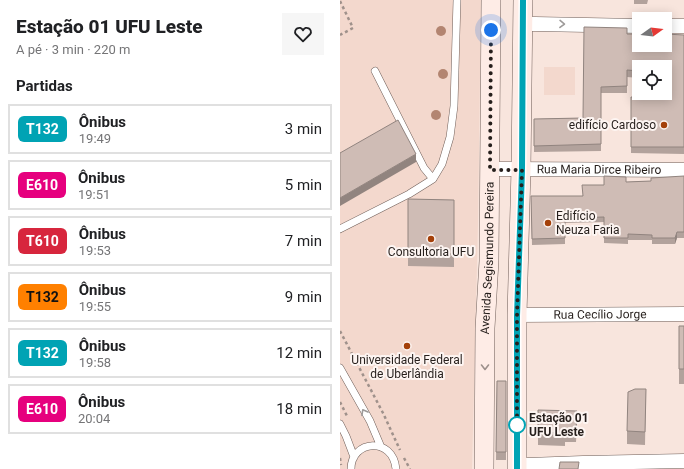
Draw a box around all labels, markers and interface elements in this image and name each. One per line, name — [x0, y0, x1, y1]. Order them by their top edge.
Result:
north arrow — [632, 12, 672, 52]
map controls — [632, 12, 672, 100]
button: heart — [282, 13, 324, 55]
text: Estação 01 UFU Leste — [16, 15, 203, 38]
your location — [481, 20, 501, 40]
one-way arrow — [559, 20, 565, 29]
text: A pé · 3 min · 220 m — [16, 42, 130, 57]
button: locate — [632, 60, 672, 100]
text: Partidas — [16, 77, 73, 95]
text: Ônibus — [79, 113, 126, 131]
place label: edifício Cardoso — [569, 118, 656, 132]
text: 3 min — [285, 120, 322, 138]
marker: edifício Cardoso — [659, 120, 669, 130]
text: T132 — [26, 121, 59, 137]
text: 19:49 — [79, 131, 111, 146]
street label: Rua Maria Dirce Ribeiro — [537, 162, 662, 177]
text: Ônibus — [78, 169, 125, 187]
text: 5 min — [285, 176, 322, 194]
text: E610 — [26, 177, 58, 193]
street label: Avenida Segismundo Pereira — [478, 182, 497, 334]
text: 19:51 — [78, 187, 110, 202]
place label: Edifício Neuza Faria — [556, 209, 619, 237]
marker: Edifício Neuza Faria — [543, 218, 553, 228]
text: Ônibus — [79, 225, 126, 243]
text: 7 min — [285, 232, 322, 250]
text: T610 — [26, 233, 59, 249]
marker: Consultoria UFU — [426, 234, 436, 244]
text: 19:53 — [79, 243, 111, 258]
place label: Consultoria UFU — [388, 245, 474, 259]
text: Ônibus — [79, 281, 126, 299]
text: 9 min — [285, 288, 322, 306]
text: T132 — [26, 289, 59, 305]
text: 19:55 — [79, 299, 111, 314]
street label: Rua Cecílio Jorge — [553, 307, 647, 322]
text: Ônibus — [79, 337, 126, 355]
marker: Universidade Federal de Uberlândia — [402, 341, 412, 351]
text: 12 min — [276, 344, 322, 362]
text: T132 — [26, 345, 59, 361]
place label: Universidade Federal de Uberlândia — [351, 353, 463, 381]
text: 19:58 — [79, 355, 111, 370]
one-way arrow — [481, 364, 489, 370]
text: Ônibus — [78, 393, 125, 411]
text: 18 min — [276, 400, 322, 418]
text: E610 — [26, 401, 58, 417]
one-way arrow — [362, 409, 369, 416]
text: 20:04 — [78, 411, 110, 426]
place label: Estação 01 UFU Leste — [529, 411, 589, 439]
marker: Estação 01 UFU Leste — [508, 416, 526, 434]

